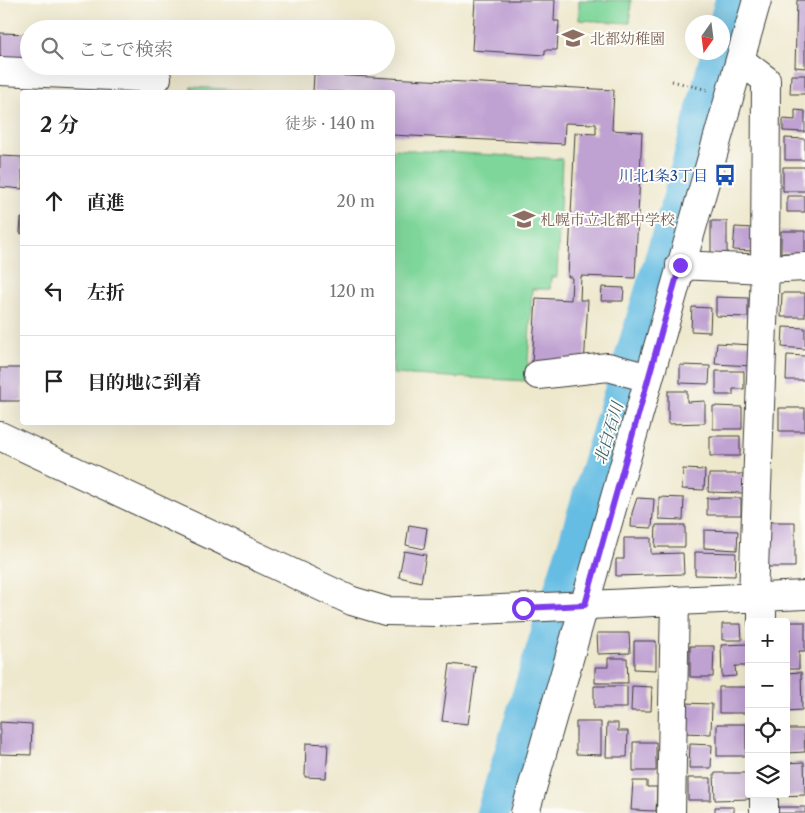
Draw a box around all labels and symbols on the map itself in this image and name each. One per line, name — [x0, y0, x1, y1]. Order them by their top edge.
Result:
north arrow — [685, 15, 730, 60]
school or university icon: 北都幼稚園 — [560, 25, 586, 51]
place label: 北都幼稚園 — [590, 29, 665, 48]
bus stop icon: 川北1条3丁目 — [712, 162, 738, 188]
place label: 川北1条3丁目 — [618, 166, 708, 185]
school or university icon: 札幌市立北都中学校 — [511, 206, 537, 232]
place label: 札幌市立北都中学校 — [540, 210, 675, 229]
route end — [669, 254, 692, 277]
water label: 北白石川 — [589, 398, 628, 467]
route start — [512, 597, 535, 620]

